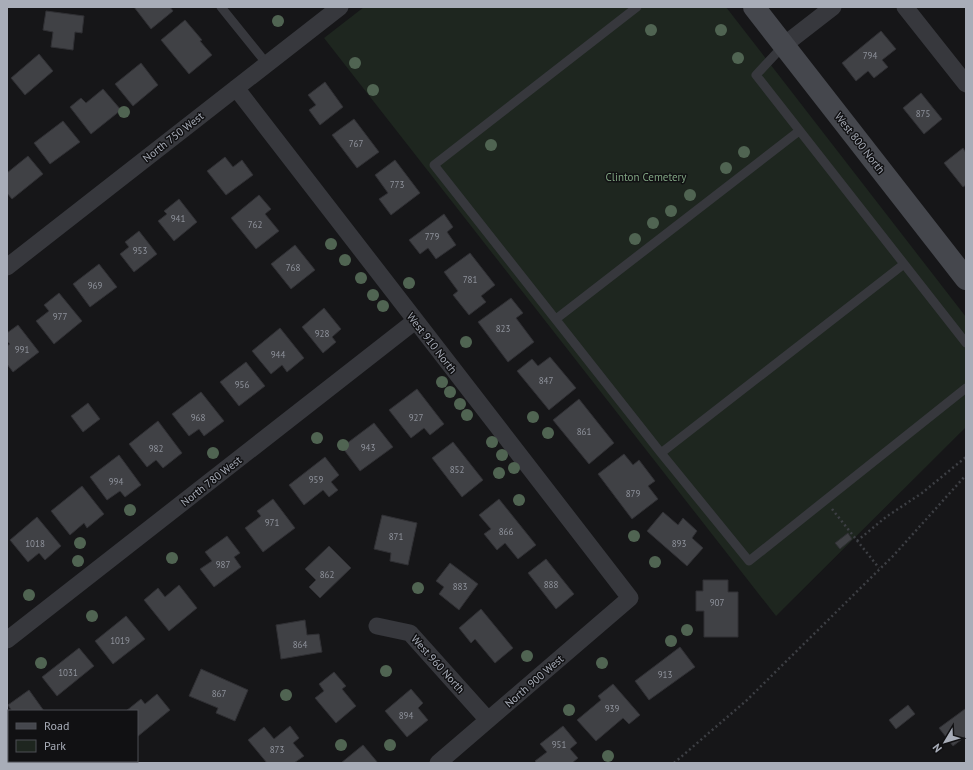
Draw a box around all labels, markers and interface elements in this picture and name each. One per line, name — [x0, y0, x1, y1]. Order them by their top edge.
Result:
house number: 794 — [863, 50, 877, 61]
house number: 875 — [916, 108, 930, 119]
street label: North 750 West — [140, 109, 206, 165]
street label: West 800 North — [832, 110, 888, 176]
house number: 767 — [349, 138, 363, 149]
park label: Clinton Cemetery — [606, 170, 687, 184]
house number: 773 — [390, 179, 404, 190]
house number: 941 — [171, 213, 185, 224]
house number: 762 — [248, 219, 262, 230]
house number: 779 — [425, 231, 439, 242]
house number: 953 — [133, 245, 147, 256]
house number: 768 — [286, 262, 300, 273]
house number: 781 — [463, 274, 477, 285]
house number: 969 — [88, 280, 102, 291]
street label: West 910 North — [404, 310, 460, 376]
house number: 977 — [53, 311, 67, 322]
house number: 823 — [496, 323, 510, 334]
house number: 928 — [315, 328, 329, 339]
house number: 991 — [15, 344, 29, 355]
house number: 944 — [271, 349, 285, 360]
house number: 847 — [539, 375, 553, 386]
house number: 956 — [235, 379, 249, 390]
house number: 968 — [191, 412, 205, 423]
house number: 927 — [409, 412, 423, 423]
house number: 861 — [577, 426, 591, 437]
house number: 943 — [361, 442, 375, 453]
house number: 982 — [149, 443, 163, 454]
street label: North 780 West — [178, 453, 244, 509]
house number: 852 — [450, 464, 464, 475]
house number: 959 — [309, 474, 323, 485]
house number: 994 — [109, 476, 123, 487]
house number: 879 — [626, 488, 640, 499]
house number: 971 — [265, 517, 279, 528]
house number: 866 — [499, 526, 513, 537]
house number: 871 — [389, 531, 403, 542]
house number: 1018 — [25, 538, 45, 549]
house number: 893 — [672, 538, 686, 549]
house number: 987 — [216, 559, 230, 570]
house number: 862 — [320, 569, 334, 580]
house number: 888 — [544, 579, 558, 590]
house number: 883 — [453, 581, 467, 592]
house number: 907 — [710, 597, 724, 608]
street label: West 960 North — [408, 632, 468, 696]
house number: 1019 — [110, 635, 130, 646]
house number: 864 — [293, 639, 307, 650]
street label: North 900 West — [502, 651, 566, 710]
house number: 1031 — [58, 667, 78, 678]
house number: 913 — [658, 669, 672, 680]
house number: 867 — [212, 688, 226, 699]
house number: 939 — [605, 703, 619, 714]
legend — [8, 710, 138, 762]
house number: 894 — [399, 710, 413, 721]
text: Road — [44, 718, 69, 733]
north arrow — [925, 722, 965, 762]
text: Park — [44, 738, 66, 753]
house number: 951 — [552, 739, 566, 750]
text: N — [929, 741, 945, 755]
house number: 873 — [270, 744, 284, 755]

